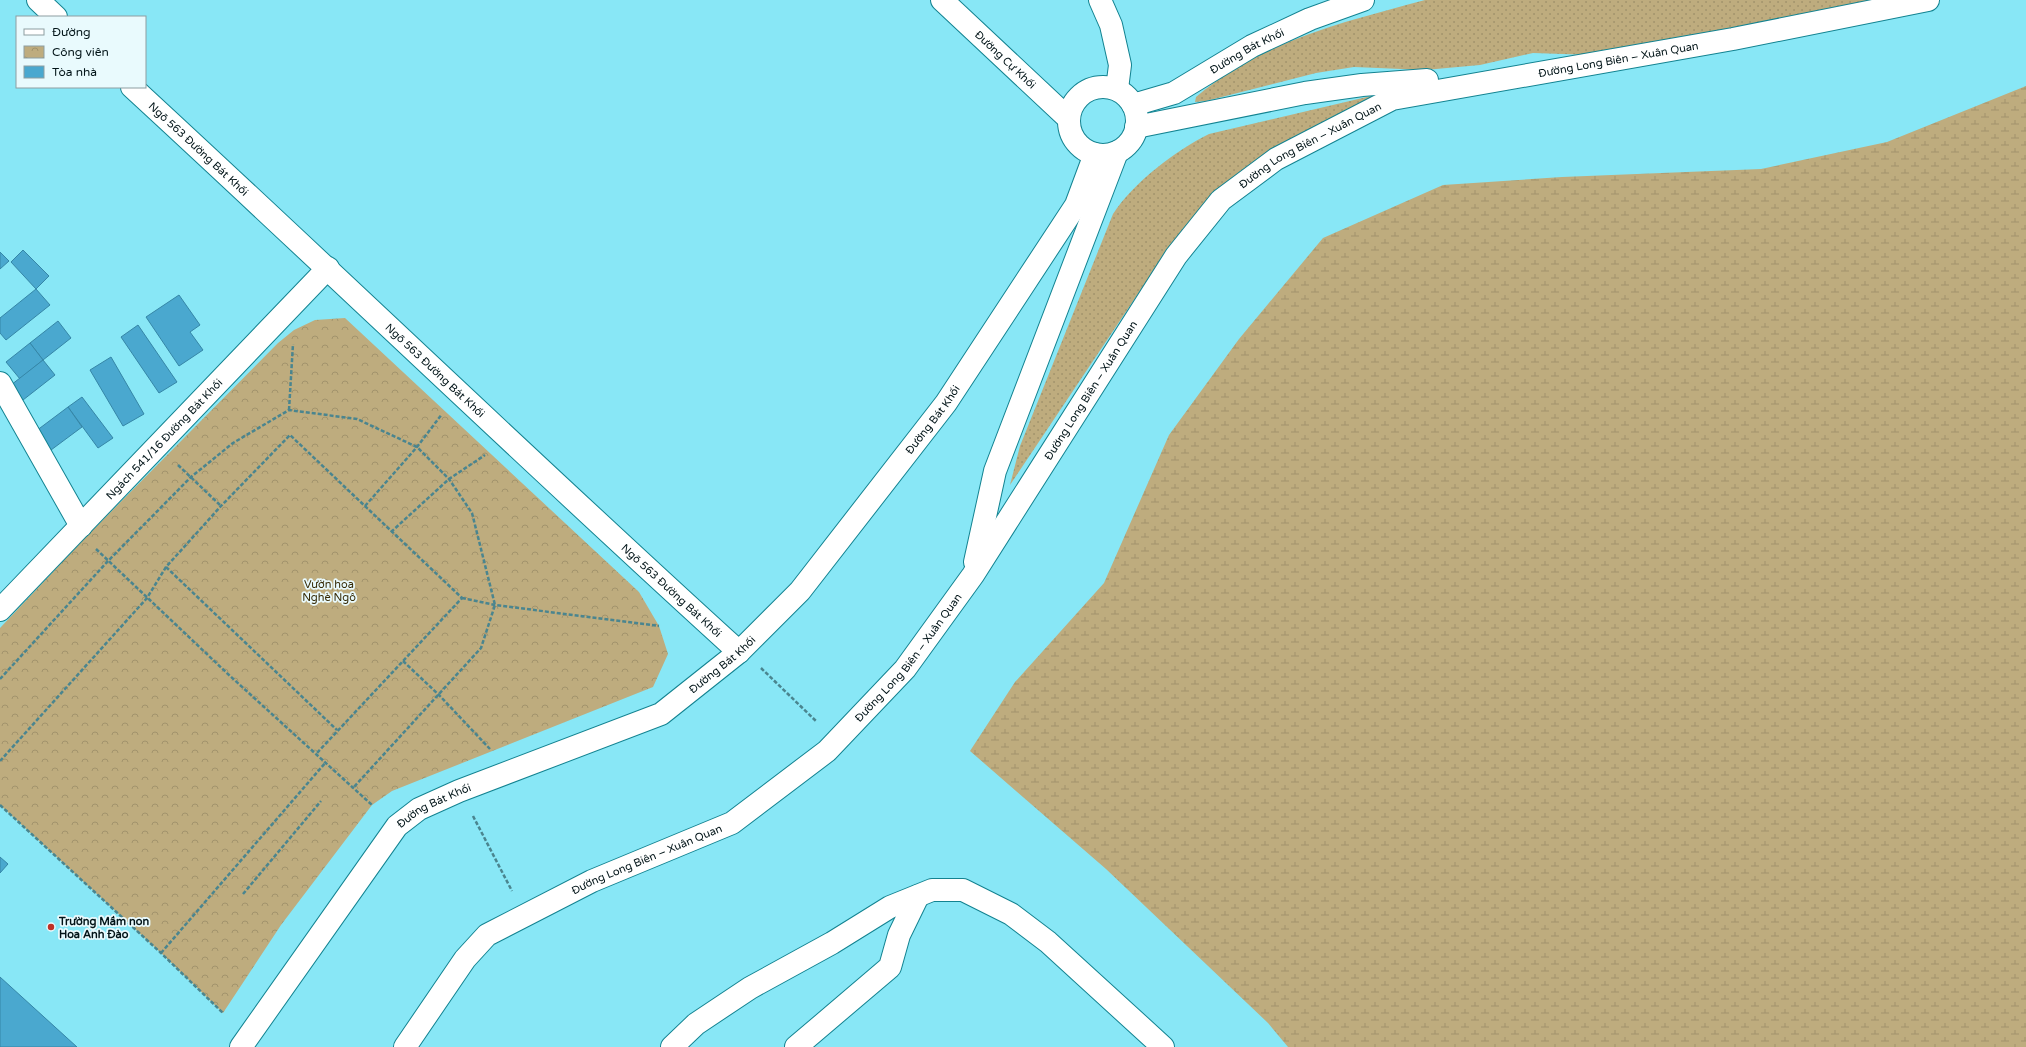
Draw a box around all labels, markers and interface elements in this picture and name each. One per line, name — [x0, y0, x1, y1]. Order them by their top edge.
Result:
legend — [16, 16, 146, 88]
text: Đường — [52, 25, 91, 39]
street label: Đường Bát Khối — [1207, 26, 1286, 76]
street label: Đường Cự Khối — [972, 28, 1039, 91]
street label: Đường Long Biên – Xuân Quan — [1537, 39, 1699, 80]
text: Công viên — [52, 45, 109, 59]
text: Tòa nhà — [52, 65, 97, 79]
street label: Ngõ 563 Đường Bát Khối — [146, 99, 251, 198]
street label: Đường Long Biên – Xuân Quan — [1236, 99, 1383, 191]
street label: Đường Long Biên – Xuân Quan — [1041, 318, 1140, 462]
street label: Ngõ 563 Đường Bát Khối — [383, 321, 488, 420]
street label: Ngách 541/16 Đường Bát Khối — [103, 376, 225, 502]
street label: Đường Bát Khối — [902, 383, 962, 456]
street label: Ngõ 563 Đường Bát Khối — [619, 541, 724, 640]
park label: Vườn hoa Nghè Ngô — [302, 578, 356, 604]
street label: Đường Long Biên – Xuân Quan — [852, 591, 964, 724]
street label: Đường Bát Khối — [686, 633, 758, 696]
street label: Đường Bát Khối — [394, 781, 473, 830]
street label: Đường Long Biên – Xuân Quan — [569, 821, 724, 897]
place label: Trường Mầm non Hoa Anh Đào — [58, 915, 149, 941]
marker: Trường Mầm non Hoa Anh Đào — [46, 922, 56, 932]

